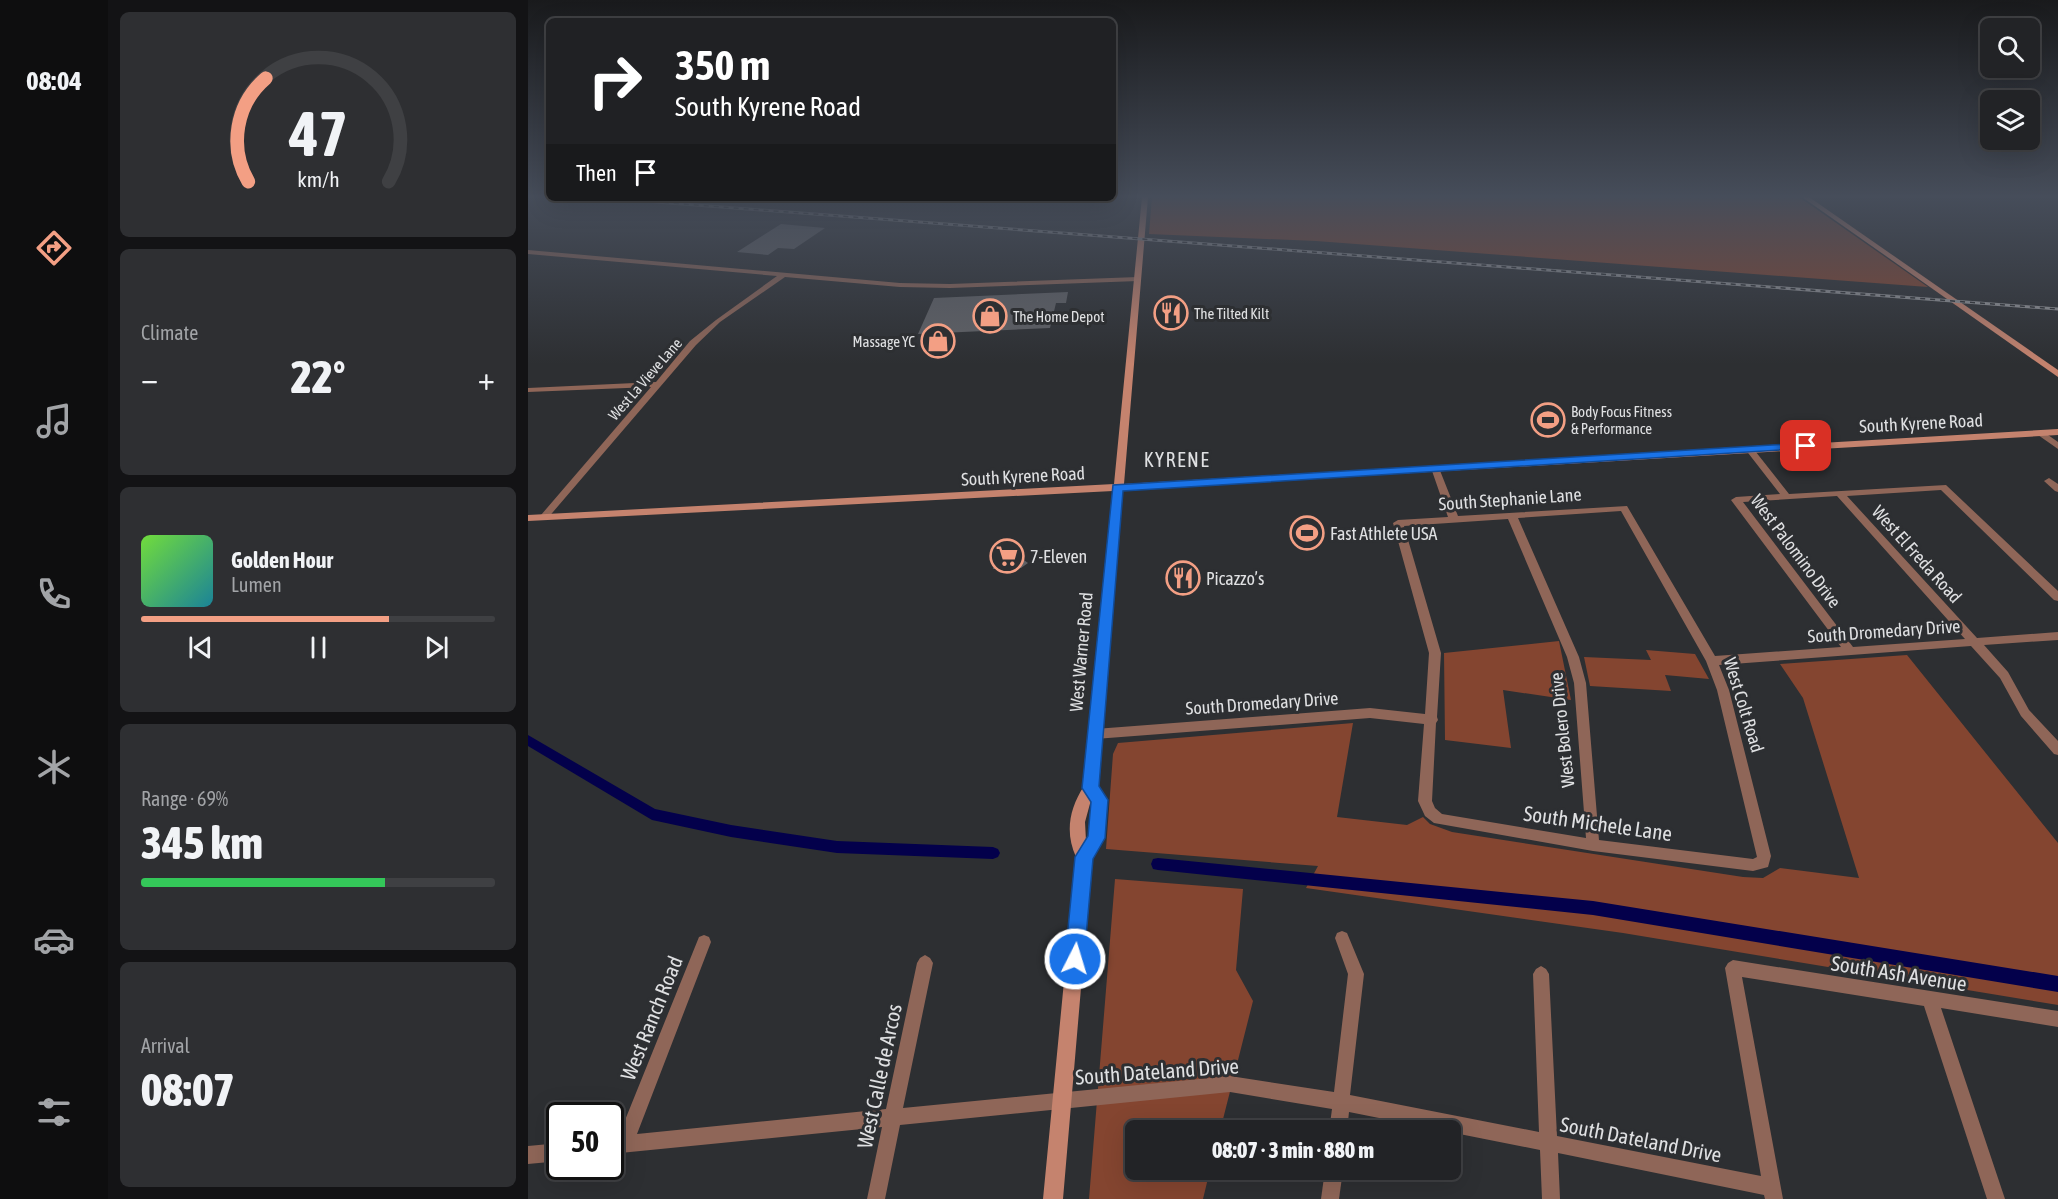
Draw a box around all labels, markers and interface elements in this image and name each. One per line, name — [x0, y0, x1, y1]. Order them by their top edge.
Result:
map controls — [1980, 18, 2040, 150]
button: search — [1980, 18, 2040, 78]
text: 350 m — [675, 41, 770, 89]
icon: right — [576, 42, 654, 120]
text: 08:04 — [26, 65, 82, 96]
button: layers — [1980, 90, 2040, 150]
text: South Kyrene Road — [675, 91, 861, 122]
text: 47 — [288, 98, 347, 169]
icon: arrive — [629, 156, 662, 189]
text: Then — [576, 160, 617, 186]
text: km/h — [297, 167, 339, 192]
icon: directions — [33, 227, 75, 269]
restaurant icon: The Tilted Kilt — [1153, 295, 1189, 331]
shop icon: The Home Depot — [972, 298, 1008, 334]
place label: The Tilted Kilt — [1194, 305, 1269, 322]
place label: The Home Depot — [1013, 308, 1105, 325]
text: Climate — [141, 321, 198, 344]
shop icon: Massage YC — [920, 323, 956, 359]
place label: Massage YC — [852, 333, 915, 350]
street label: West La Vieve Lane — [605, 334, 685, 423]
text: 22° — [291, 351, 345, 403]
text: − — [141, 359, 158, 397]
text: + — [478, 359, 495, 397]
icon: music — [33, 400, 75, 442]
sports icon: Body Focus Fitness & Performance — [1530, 402, 1566, 438]
place label: Body Focus Fitness & Performance — [1571, 403, 1672, 437]
street label: South Kyrene Road — [1859, 409, 1983, 437]
pin — [1780, 420, 1831, 471]
icon: arrive — [1789, 429, 1822, 462]
district label: KYRENE — [1144, 448, 1210, 471]
street label: South Kyrene Road — [961, 462, 1085, 490]
street label: South Stephanie Lane — [1438, 484, 1582, 514]
street label: West Palomino Drive — [1747, 490, 1845, 612]
street label: West El Freda Road — [1868, 501, 1966, 607]
sports icon: Fast Athlete USA — [1289, 515, 1325, 551]
place label: Fast Athlete USA — [1330, 523, 1438, 544]
supermarket icon: 7-Eleven — [989, 538, 1025, 574]
place label: 7-Eleven — [1030, 546, 1087, 567]
text: Golden Hour — [231, 547, 333, 573]
restaurant icon: Picazzo’s — [1165, 560, 1201, 596]
place label: Picazzo’s — [1206, 568, 1264, 589]
icon: phone — [33, 573, 75, 615]
text: Lumen — [231, 573, 282, 596]
street label: West Warner Road — [1065, 591, 1097, 713]
street label: South Dromedary Drive — [1807, 615, 1961, 647]
icon: previous — [184, 631, 217, 664]
icon: pause — [302, 631, 335, 664]
icon: next — [420, 631, 453, 664]
street label: West Colt Road — [1720, 655, 1768, 755]
street label: West Bolero Drive — [1546, 671, 1578, 789]
street label: South Dromedary Drive — [1185, 687, 1339, 719]
icon: climate — [33, 746, 75, 788]
text: Range · 69% — [141, 787, 228, 810]
street label: South Michele Lane — [1522, 801, 1674, 845]
text: 345 km — [141, 817, 263, 869]
icon: car — [33, 919, 75, 961]
position arrow — [1043, 927, 1107, 991]
street label: South Ash Avenue — [1830, 950, 1968, 996]
street label: West Ranch Road — [615, 952, 687, 1084]
street label: West Calle de Arcos — [852, 1002, 906, 1150]
text: Arrival — [141, 1034, 190, 1057]
street label: South Dateland Drive — [1074, 1053, 1240, 1089]
text: 08:07 — [141, 1064, 235, 1116]
icon: filters — [33, 1091, 75, 1133]
speed limit sign: 50 — [546, 1102, 624, 1180]
street label: South Dateland Drive — [1558, 1112, 1724, 1166]
text: 08:07 · 3 min · 880 m — [1212, 1137, 1374, 1163]

